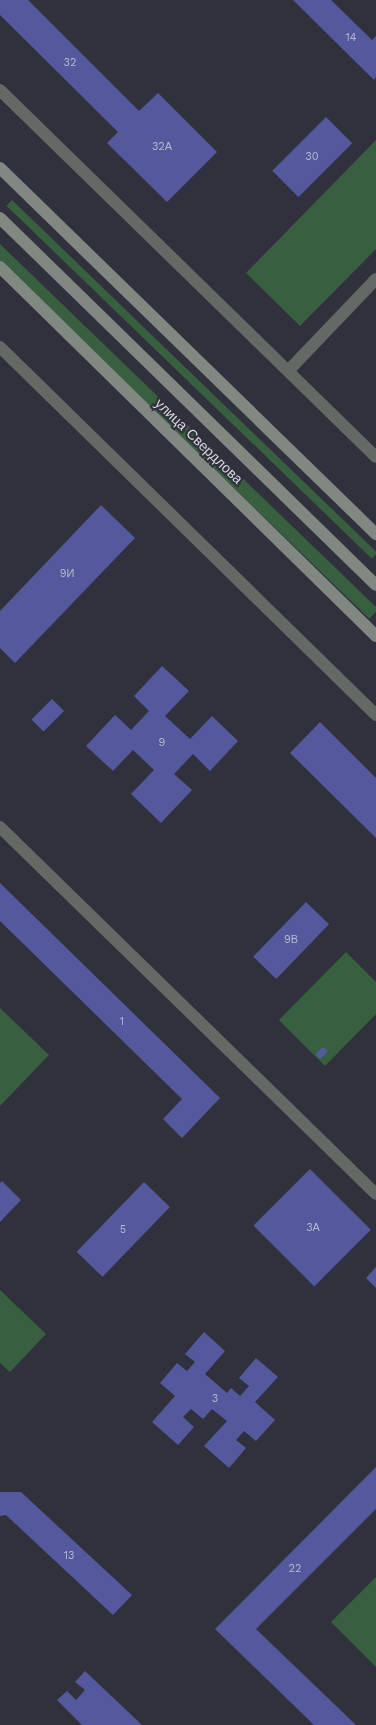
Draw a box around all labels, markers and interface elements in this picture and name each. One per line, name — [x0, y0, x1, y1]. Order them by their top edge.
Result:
house number: 14 — [345, 31, 357, 45]
house number: 32 — [64, 56, 76, 70]
house number: 32А — [152, 140, 172, 154]
house number: 30 — [305, 150, 319, 164]
street label: улица Свердлова — [152, 395, 246, 487]
house number: 9И — [60, 567, 74, 581]
house number: 9 — [159, 736, 165, 750]
house number: 9В — [284, 933, 298, 947]
house number: 1 — [120, 1015, 124, 1029]
house number: 3А — [306, 1221, 320, 1235]
house number: 5 — [120, 1223, 126, 1237]
house number: 3 — [212, 1392, 218, 1406]
house number: 13 — [64, 1549, 74, 1563]
house number: 22 — [289, 1562, 301, 1576]

